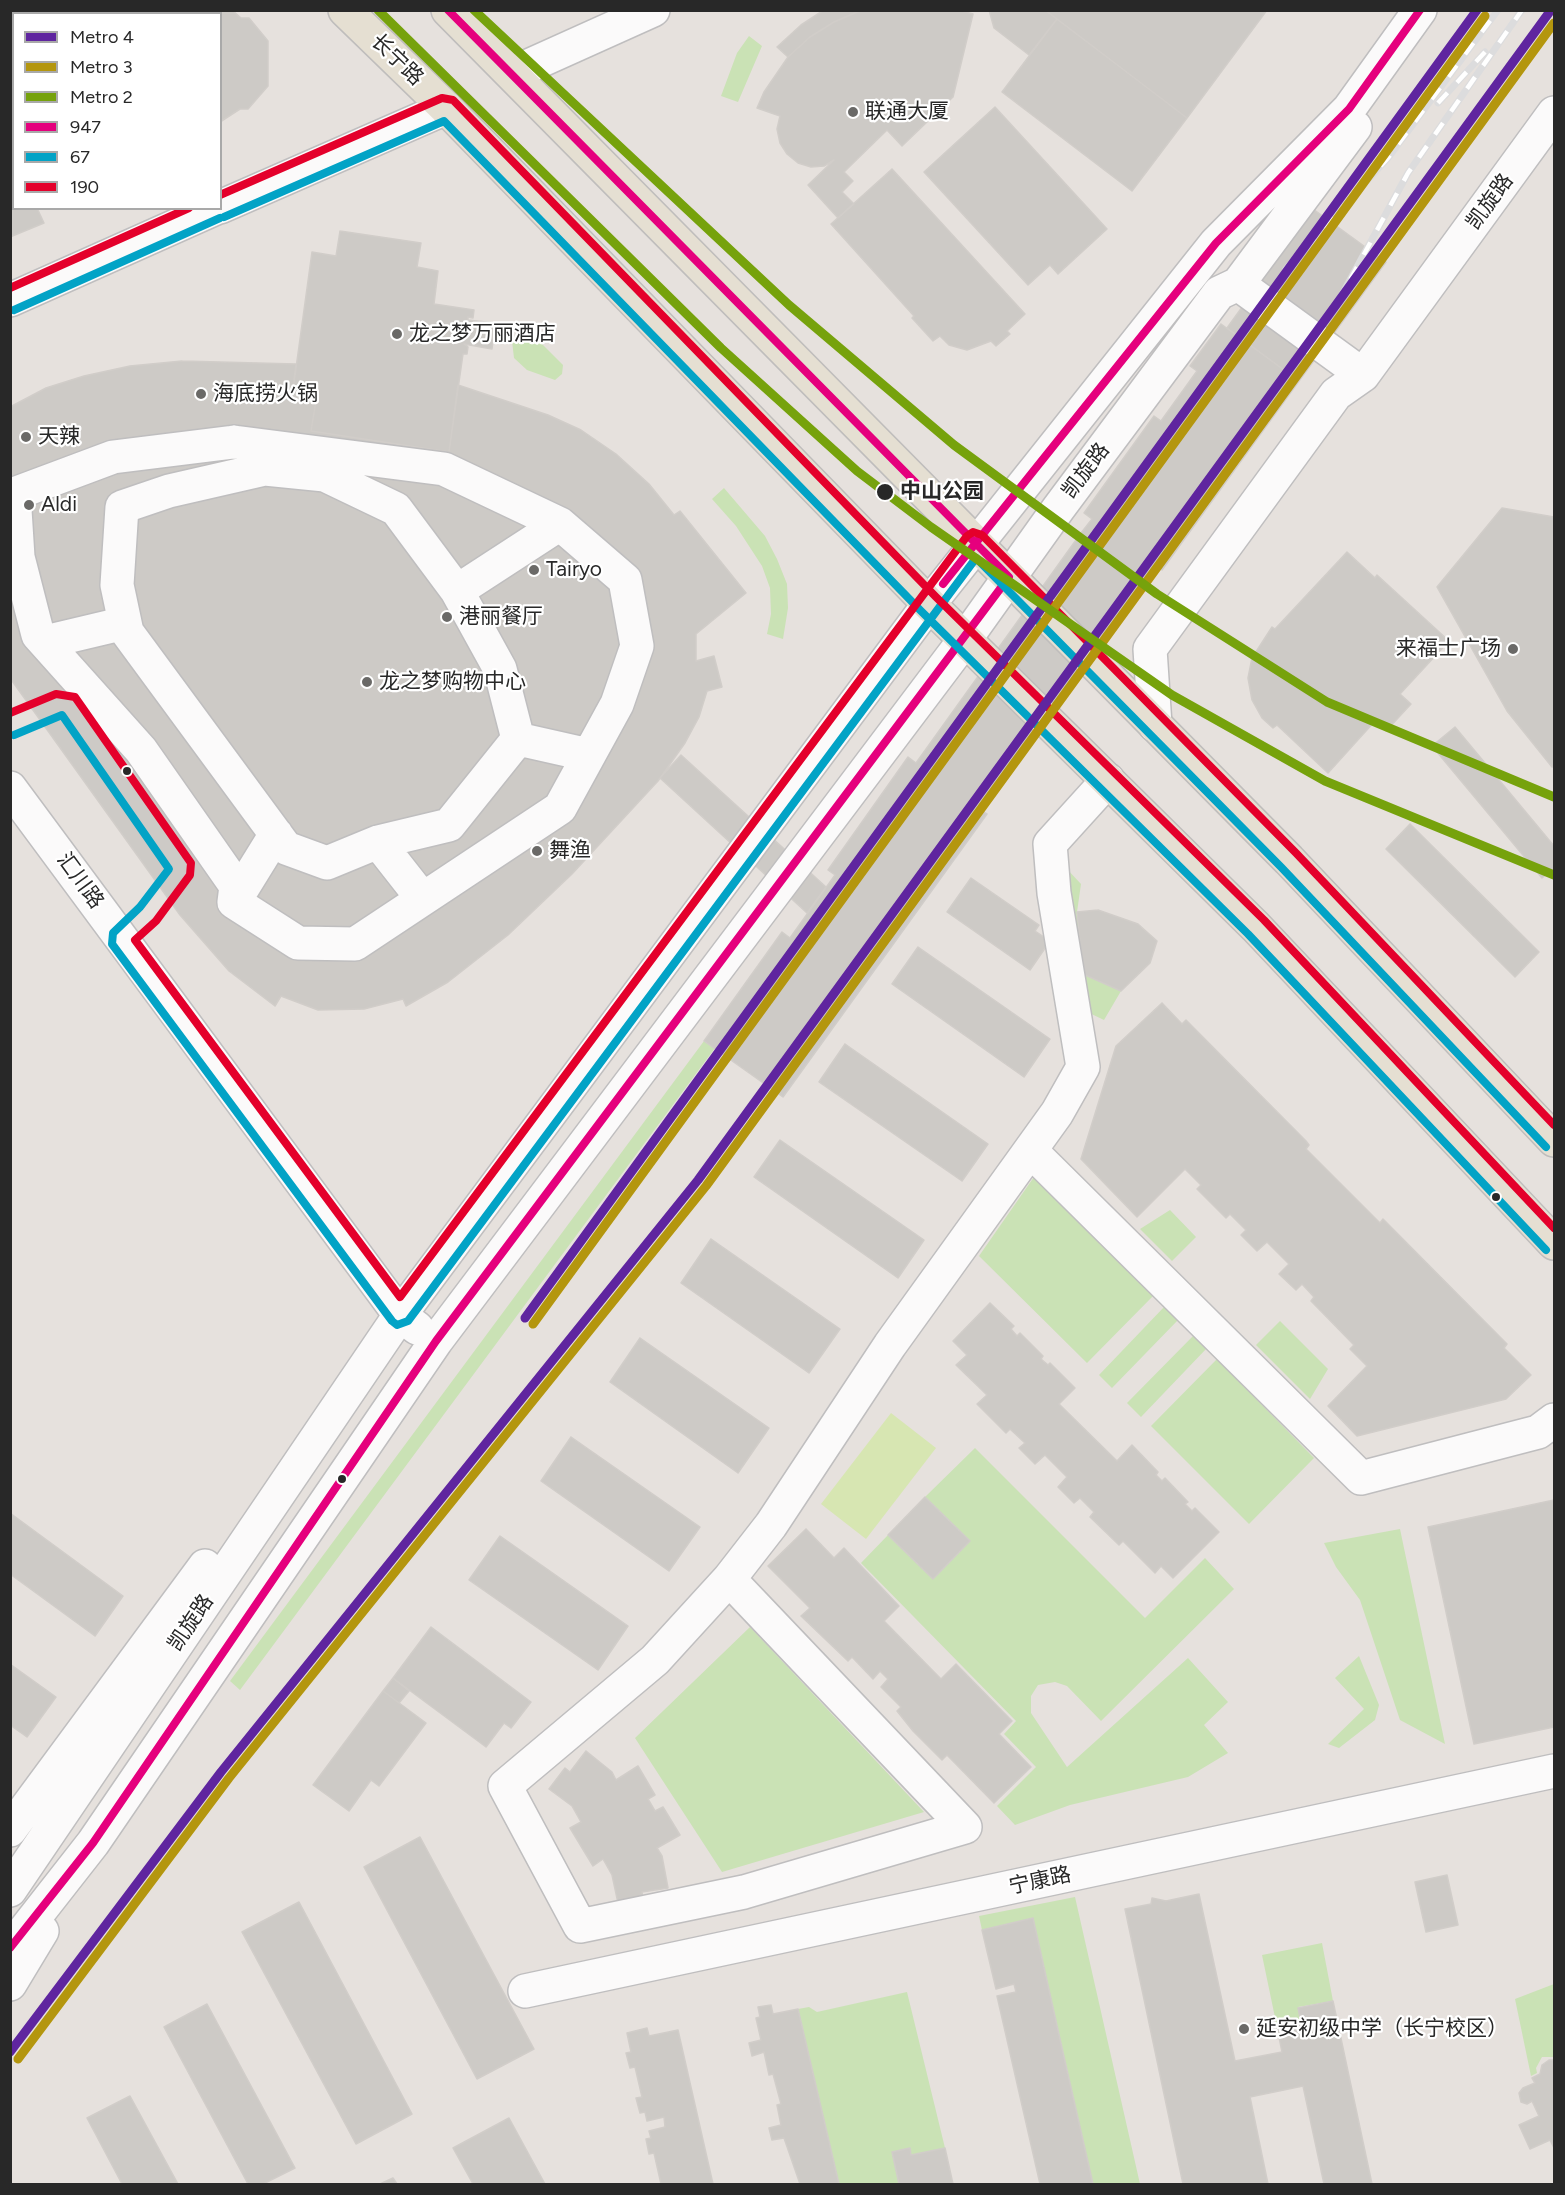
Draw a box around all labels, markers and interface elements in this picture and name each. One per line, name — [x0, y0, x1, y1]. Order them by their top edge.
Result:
legend — [12, 12, 222, 210]
text: Metro 4 — [70, 26, 134, 48]
street label: 长宁路 — [366, 29, 428, 91]
text: Metro 3 — [70, 56, 133, 78]
text: Metro 2 — [70, 86, 133, 108]
place label: 联通大厦 — [865, 99, 949, 125]
marker: 联通大厦 — [846, 105, 860, 119]
text: 947 — [70, 116, 101, 138]
text: 67 — [70, 146, 90, 168]
street label: 凯旋路 — [1461, 169, 1519, 235]
text: 190 — [70, 176, 99, 198]
place label: 龙之梦万丽酒店 — [409, 321, 556, 347]
marker: 龙之梦万丽酒店 — [390, 327, 404, 341]
place label: 海底捞火锅 — [213, 381, 318, 407]
marker: 海底捞火锅 — [194, 387, 208, 401]
place label: 天辣 — [38, 424, 80, 450]
marker: 天辣 — [19, 430, 33, 444]
street label: 凯旋路 — [1057, 438, 1115, 504]
place label: 中山公园 — [900, 479, 984, 505]
marker: 中山公园 — [875, 482, 895, 502]
place label: Aldi — [41, 492, 77, 518]
marker: Aldi — [22, 498, 36, 512]
place label: Tairyo — [546, 557, 602, 583]
marker: Tairyo — [527, 563, 541, 577]
place label: 港丽餐厅 — [459, 604, 543, 630]
marker: 港丽餐厅 — [440, 610, 454, 624]
place label: 来福士广场 — [1396, 636, 1501, 662]
marker: 来福士广场 — [1506, 642, 1520, 656]
place label: 龙之梦购物中心 — [379, 669, 526, 695]
marker: 龙之梦购物中心 — [360, 675, 374, 689]
unlabelled marker — [121, 765, 133, 777]
place label: 舞渔 — [549, 838, 591, 864]
marker: 舞渔 — [530, 844, 544, 858]
street label: 汇川路 — [51, 848, 109, 914]
unlabelled marker — [1490, 1191, 1502, 1203]
unlabelled marker — [336, 1473, 348, 1485]
street label: 凯旋路 — [163, 1590, 219, 1656]
street label: 宁康路 — [1007, 1862, 1073, 1900]
place label: 延安初级中学（长宁校区） — [1256, 2016, 1508, 2042]
marker: 延安初级中学（长宁校区） — [1237, 2022, 1251, 2036]

